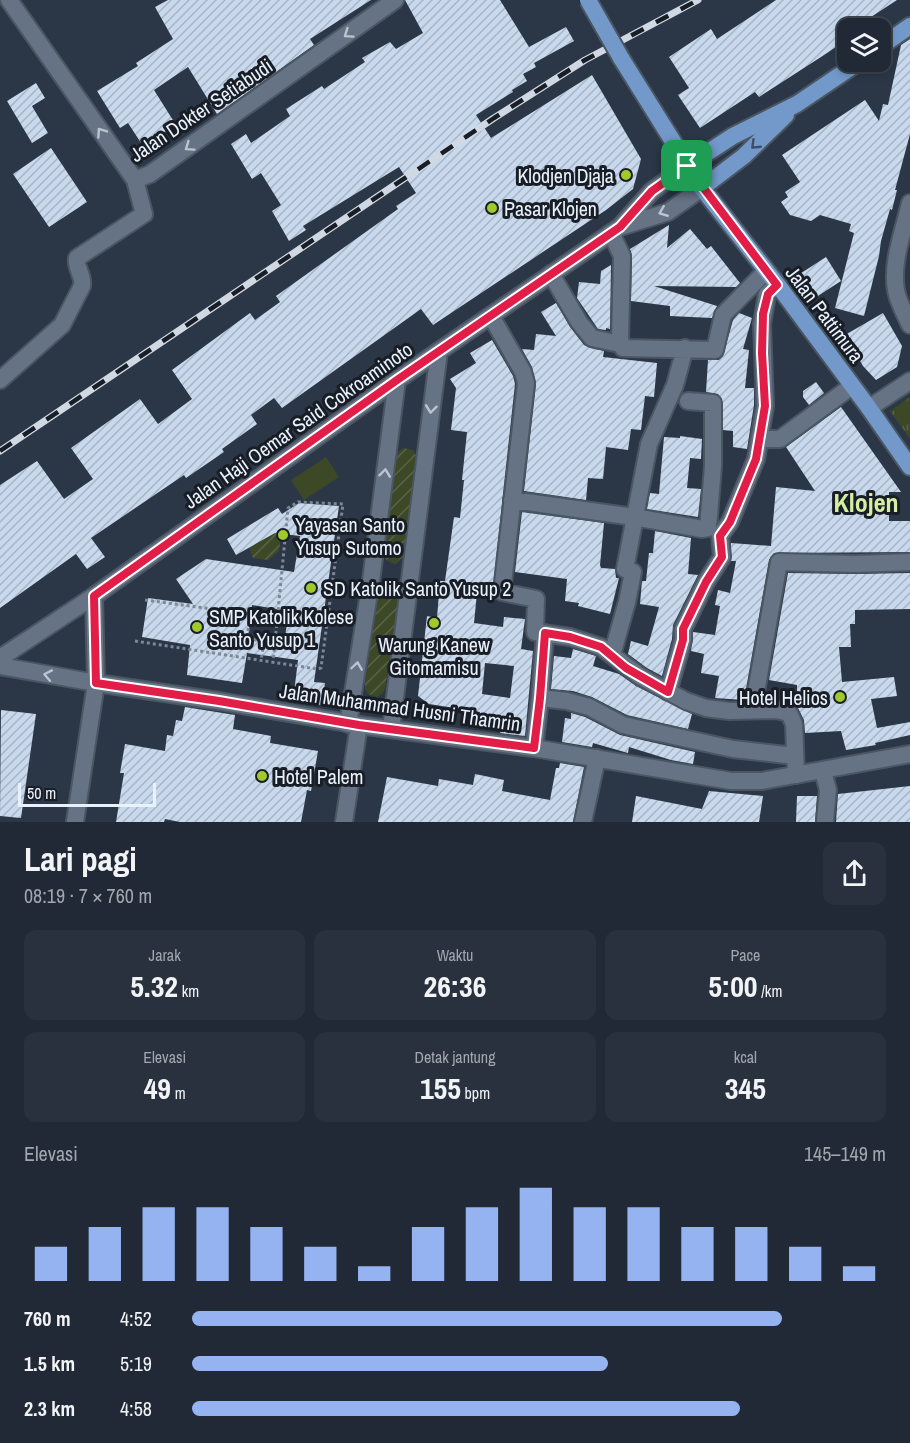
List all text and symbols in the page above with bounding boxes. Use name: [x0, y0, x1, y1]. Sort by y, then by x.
map controls: [837, 18, 891, 72]
button: layers: [837, 18, 891, 72]
one-way arrow: [343, 27, 354, 38]
street label: Jalan Dokter Setiabudi: [124, 52, 278, 168]
one-way arrow: [97, 128, 108, 139]
one-way arrow: [752, 138, 762, 149]
one-way arrow: [184, 140, 195, 151]
pin: [661, 140, 712, 191]
icon: arrive: [670, 149, 703, 182]
place label: Klodjen Djaja: [517, 162, 614, 189]
marker: Klodjen Djaja: [619, 168, 633, 182]
place label: Pasar Klojen: [504, 195, 597, 222]
marker: Pasar Klojen: [485, 201, 499, 215]
one-way arrow: [659, 205, 669, 218]
street label: Jalan Pattimura: [780, 260, 870, 368]
street label: Jalan Haji Oemar Said Cokroaminoto: [178, 336, 418, 514]
one-way arrow: [426, 404, 438, 413]
one-way arrow: [378, 468, 391, 477]
district label: Klojen: [833, 485, 899, 520]
place label: Yayasan Santo Yusup Sutomo: [295, 511, 405, 561]
marker: Yayasan Santo Yusup Sutomo: [276, 528, 290, 542]
place label: SD Katolik Santo Yusup 2: [323, 575, 511, 602]
marker: SD Katolik Santo Yusup 2: [304, 581, 318, 595]
place label: SMP Katolik Kolese Santo Yusup 1: [209, 603, 354, 653]
marker: Warung Kanew Gitomamisu: [427, 616, 441, 630]
marker: SMP Katolik Kolese Santo Yusup 1: [190, 620, 204, 634]
place label: Warung Kanew Gitomamisu: [378, 631, 490, 681]
one-way arrow: [350, 661, 362, 670]
one-way arrow: [43, 669, 53, 681]
street label: Jalan Muhammad Husni Thamrin: [278, 677, 522, 737]
place label: Hotel Helios: [739, 684, 828, 711]
marker: Hotel Helios: [833, 690, 847, 704]
place label: Hotel Palem: [274, 763, 363, 790]
marker: Hotel Palem: [255, 769, 269, 783]
scale bar: [18, 780, 156, 808]
text: 50 m: [27, 782, 56, 804]
text: Lari pagi: [24, 837, 137, 881]
button: share: [823, 842, 886, 905]
text: 08:19 · 7 × 760 m: [24, 882, 152, 909]
text: Jarak: [149, 944, 181, 966]
text: Waktu: [437, 944, 473, 966]
text: Pace: [730, 944, 760, 966]
text: 5.32: [130, 966, 178, 1006]
text: 26:36: [424, 966, 486, 1006]
text: 5:00: [708, 966, 758, 1006]
text: km: [178, 980, 199, 1002]
text: /km: [758, 980, 782, 1002]
text: Elevasi: [143, 1046, 186, 1068]
text: Detak jantung: [415, 1046, 495, 1068]
text: kcal: [734, 1046, 757, 1068]
text: 49: [144, 1068, 171, 1108]
text: 155: [420, 1068, 461, 1108]
text: 345: [725, 1068, 766, 1108]
text: m: [171, 1082, 186, 1104]
text: bpm: [461, 1082, 490, 1104]
text: Elevasi: [24, 1140, 78, 1167]
text: 145–149 m: [804, 1140, 886, 1167]
text: 760 m: [24, 1305, 71, 1332]
text: 4:52: [120, 1305, 152, 1332]
text: 1.5 km: [24, 1350, 75, 1377]
text: 5:19: [120, 1350, 152, 1377]
text: 2.3 km: [24, 1395, 75, 1422]
text: 4:58: [120, 1395, 152, 1422]

